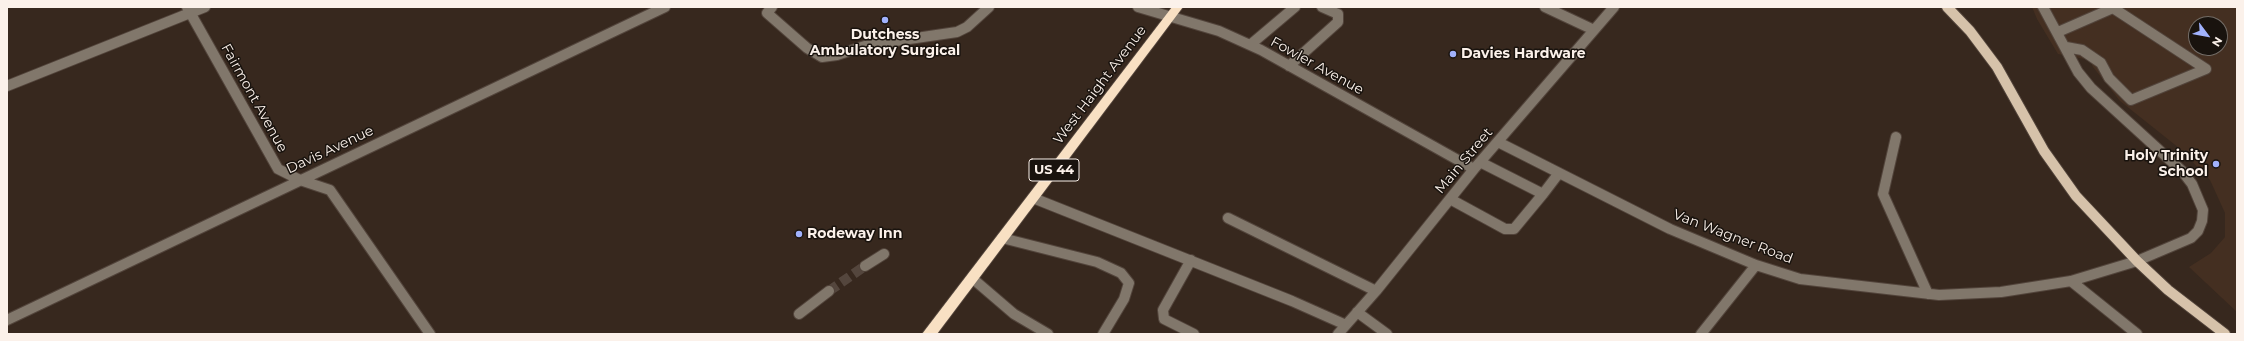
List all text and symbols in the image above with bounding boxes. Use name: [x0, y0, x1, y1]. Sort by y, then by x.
marker: Dutchess Ambulatory Surgical: [880, 15, 890, 25]
north arrow: [2188, 16, 2228, 56]
street label: West Haight Avenue: [1050, 22, 1150, 148]
place label: Dutchess Ambulatory Surgical: [810, 27, 960, 60]
street label: Fowler Avenue: [1268, 33, 1366, 99]
text: N: [2209, 34, 2226, 49]
street label: Fairmont Avenue: [217, 41, 291, 155]
place label: Davies Hardware: [1461, 46, 1586, 62]
marker: Davies Hardware: [1448, 49, 1458, 59]
street label: Davis Avenue: [284, 122, 376, 178]
street label: Main Street: [1432, 125, 1496, 197]
place label: Holy Trinity School: [2124, 148, 2208, 180]
road number: US 44: [1029, 159, 1079, 181]
marker: Holy Trinity School: [2211, 159, 2221, 169]
street label: Van Wagner Road: [1671, 206, 1795, 268]
place label: Rodeway Inn: [807, 226, 902, 242]
marker: Rodeway Inn: [794, 229, 804, 239]

